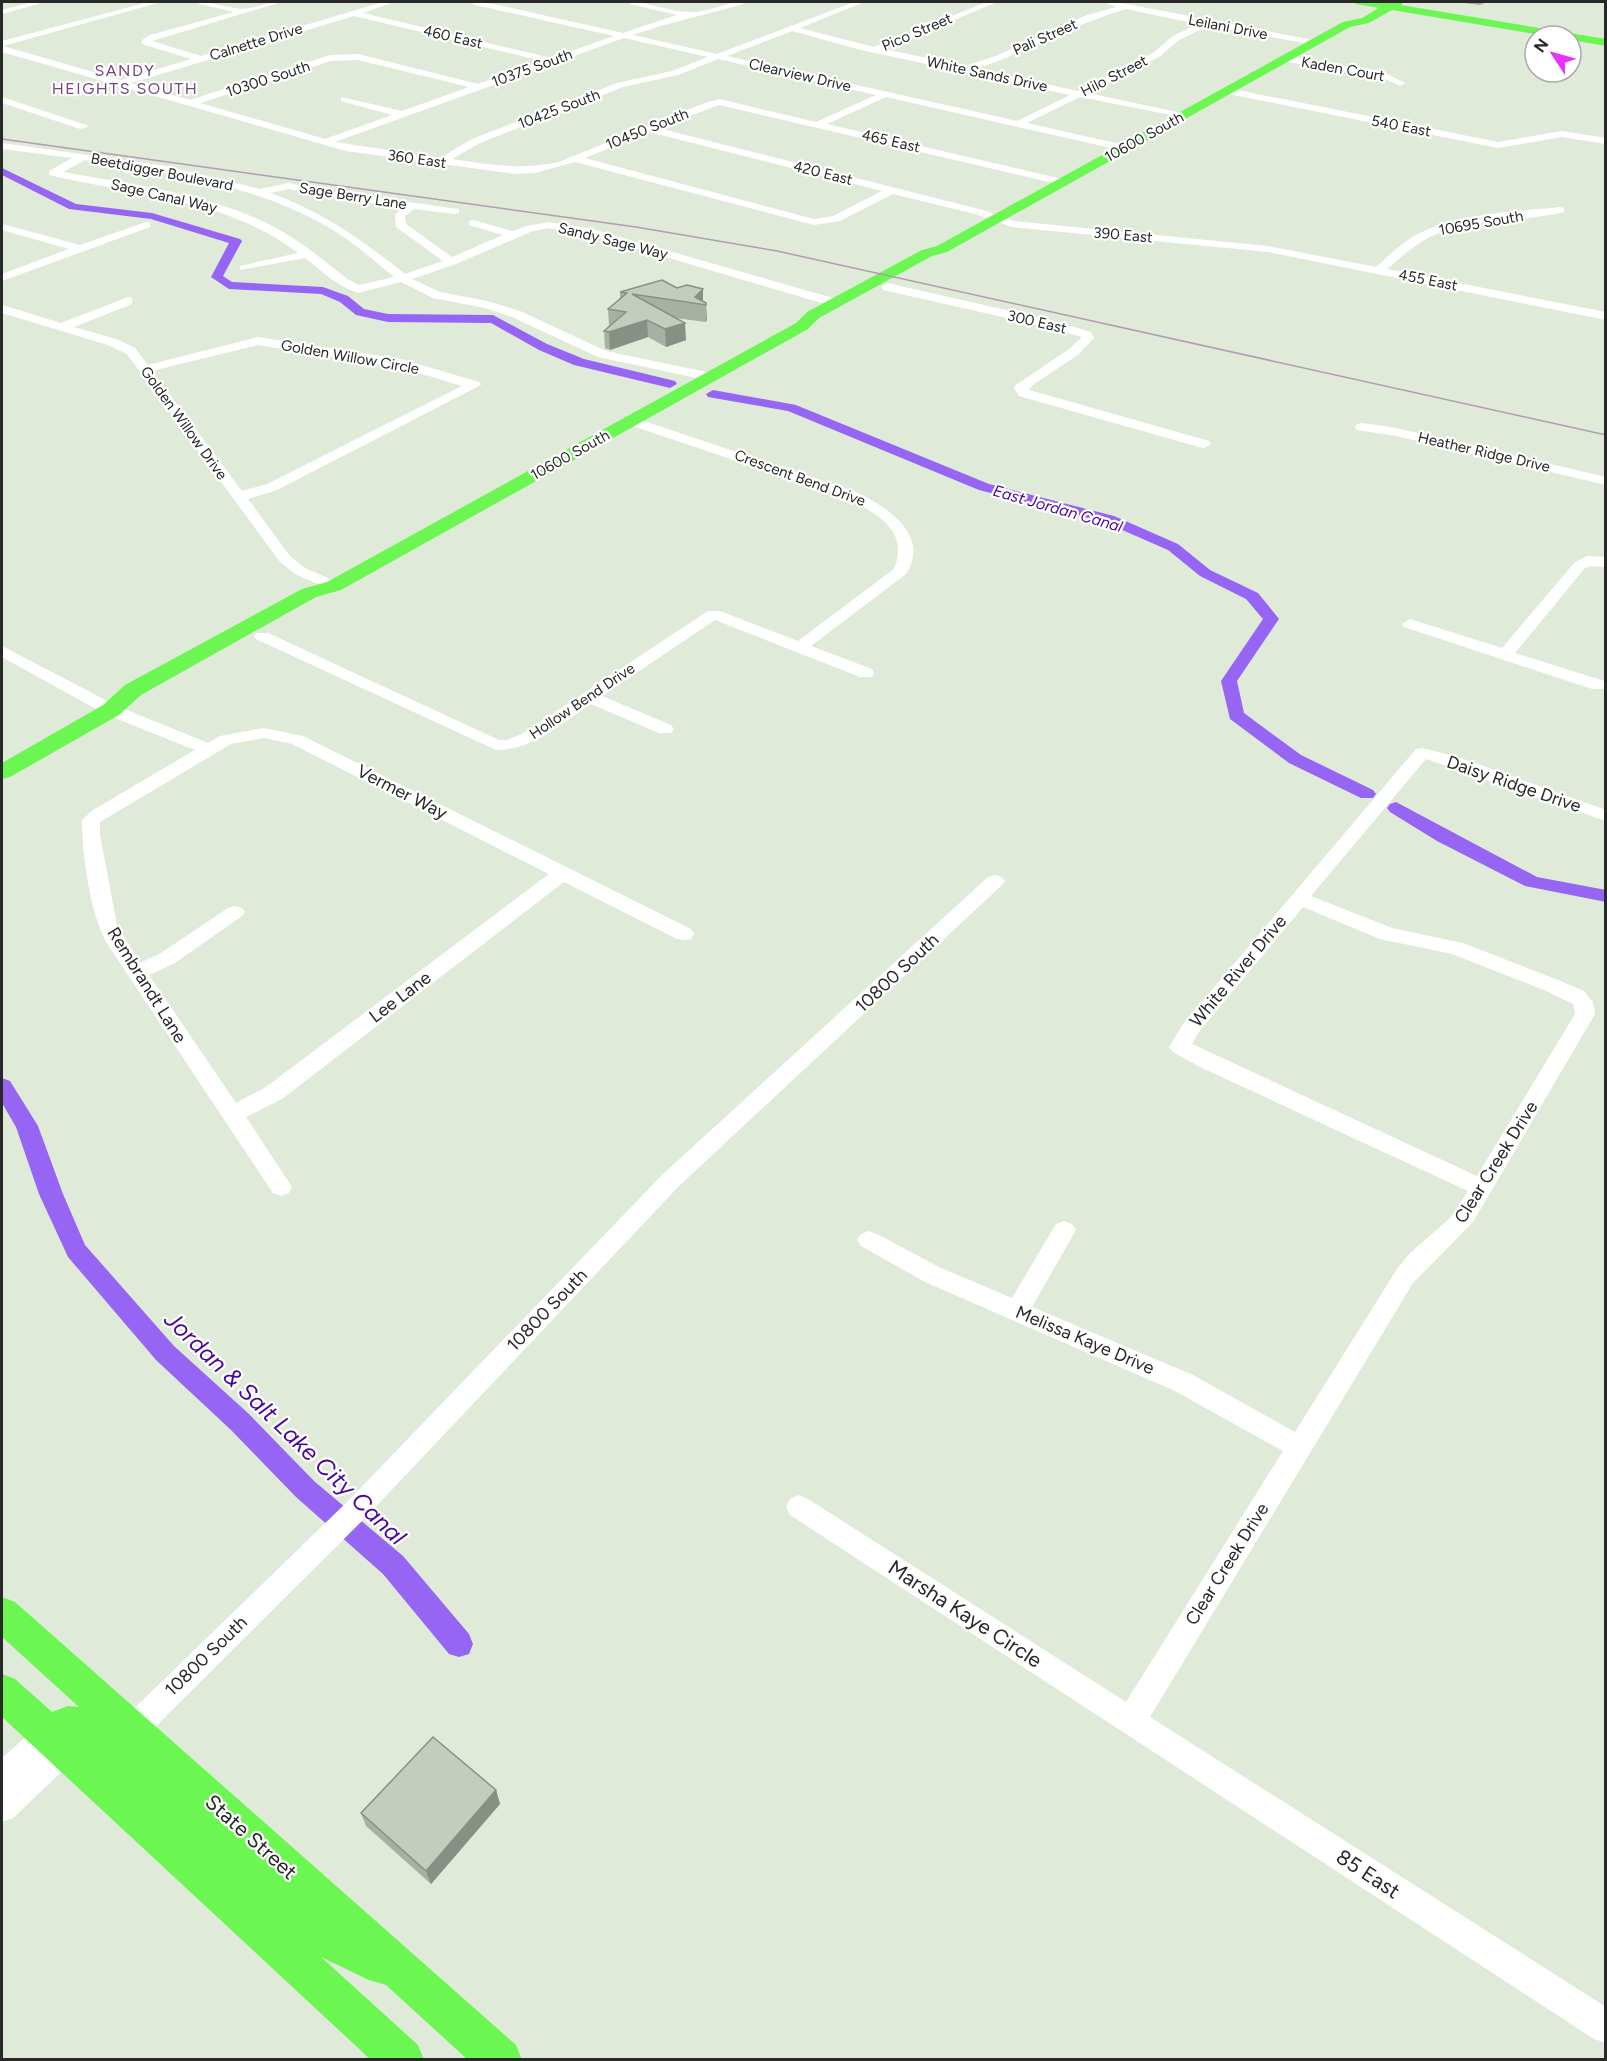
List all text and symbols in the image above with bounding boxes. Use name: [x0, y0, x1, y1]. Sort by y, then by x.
street label: Pico Street: [879, 9, 955, 55]
street label: Leilani Drive: [1187, 10, 1269, 44]
street label: Pali Street: [1010, 15, 1080, 59]
street label: Calnette Drive: [207, 19, 305, 65]
street label: 460 East: [422, 21, 485, 53]
north arrow: [1523, 24, 1583, 84]
text: N: [1530, 35, 1553, 56]
street label: 10375 South: [489, 45, 575, 91]
street label: Hilo Street: [1078, 51, 1151, 100]
street label: White Sands Drive: [925, 52, 1049, 96]
street label: Kaden Court: [1300, 53, 1386, 85]
street label: Clearview Drive: [747, 54, 853, 96]
street label: 10300 South: [224, 57, 312, 101]
district label: SANDY HEIGHTS SOUTH: [52, 61, 198, 98]
street label: 10425 South: [516, 85, 602, 133]
street label: 10450 South: [603, 104, 691, 154]
street label: 10600 South: [1101, 108, 1187, 166]
street label: 540 East: [1370, 111, 1433, 141]
street label: 465 East: [860, 126, 922, 157]
street label: 360 East: [386, 146, 448, 172]
street label: Beetdigger Boulevard: [89, 149, 235, 195]
street label: 420 East: [792, 157, 855, 189]
street label: Sage Canal Way: [109, 175, 219, 217]
street label: Sage Berry Lane: [298, 179, 408, 213]
street label: 10695 South: [1437, 207, 1525, 239]
street label: Sandy Sage Way: [556, 219, 670, 263]
street label: 390 East: [1093, 223, 1154, 247]
street label: 455 East: [1397, 265, 1459, 295]
street label: 300 East: [1006, 306, 1069, 338]
street label: Golden Willow Circle: [280, 336, 420, 378]
street label: Golden Willow Drive: [137, 363, 231, 483]
street label: 10600 South: [527, 426, 613, 484]
street label: Heather Ridge Drive: [1416, 428, 1552, 476]
street label: Crescent Bend Drive: [732, 446, 868, 510]
water label: East Jordan Canal: [991, 481, 1125, 536]
street label: Hollow Bend Drive: [526, 659, 638, 743]
street label: Daisy Ridge Drive: [1444, 751, 1584, 817]
street label: Vermer Way: [353, 760, 451, 824]
street label: White River Drive: [1185, 911, 1291, 1031]
street label: Rembrandt Lane: [103, 923, 192, 1047]
street label: 10800 South: [851, 929, 943, 1017]
street label: Lee Lane: [365, 966, 435, 1027]
street label: Clear Creek Drive: [1450, 1097, 1543, 1227]
street label: 10800 South: [502, 1264, 592, 1356]
street label: Melissa Kaye Drive: [1012, 1301, 1158, 1379]
water label: Jordan & Salt Lake City Canal: [158, 1304, 413, 1551]
street label: Clear Creek Drive: [1181, 1499, 1274, 1629]
street label: Marsha Kaye Circle: [884, 1555, 1047, 1673]
street label: 10800 South: [160, 1611, 252, 1701]
street label: State Street: [200, 1789, 302, 1884]
street label: 85 East: [1332, 1844, 1405, 1903]

